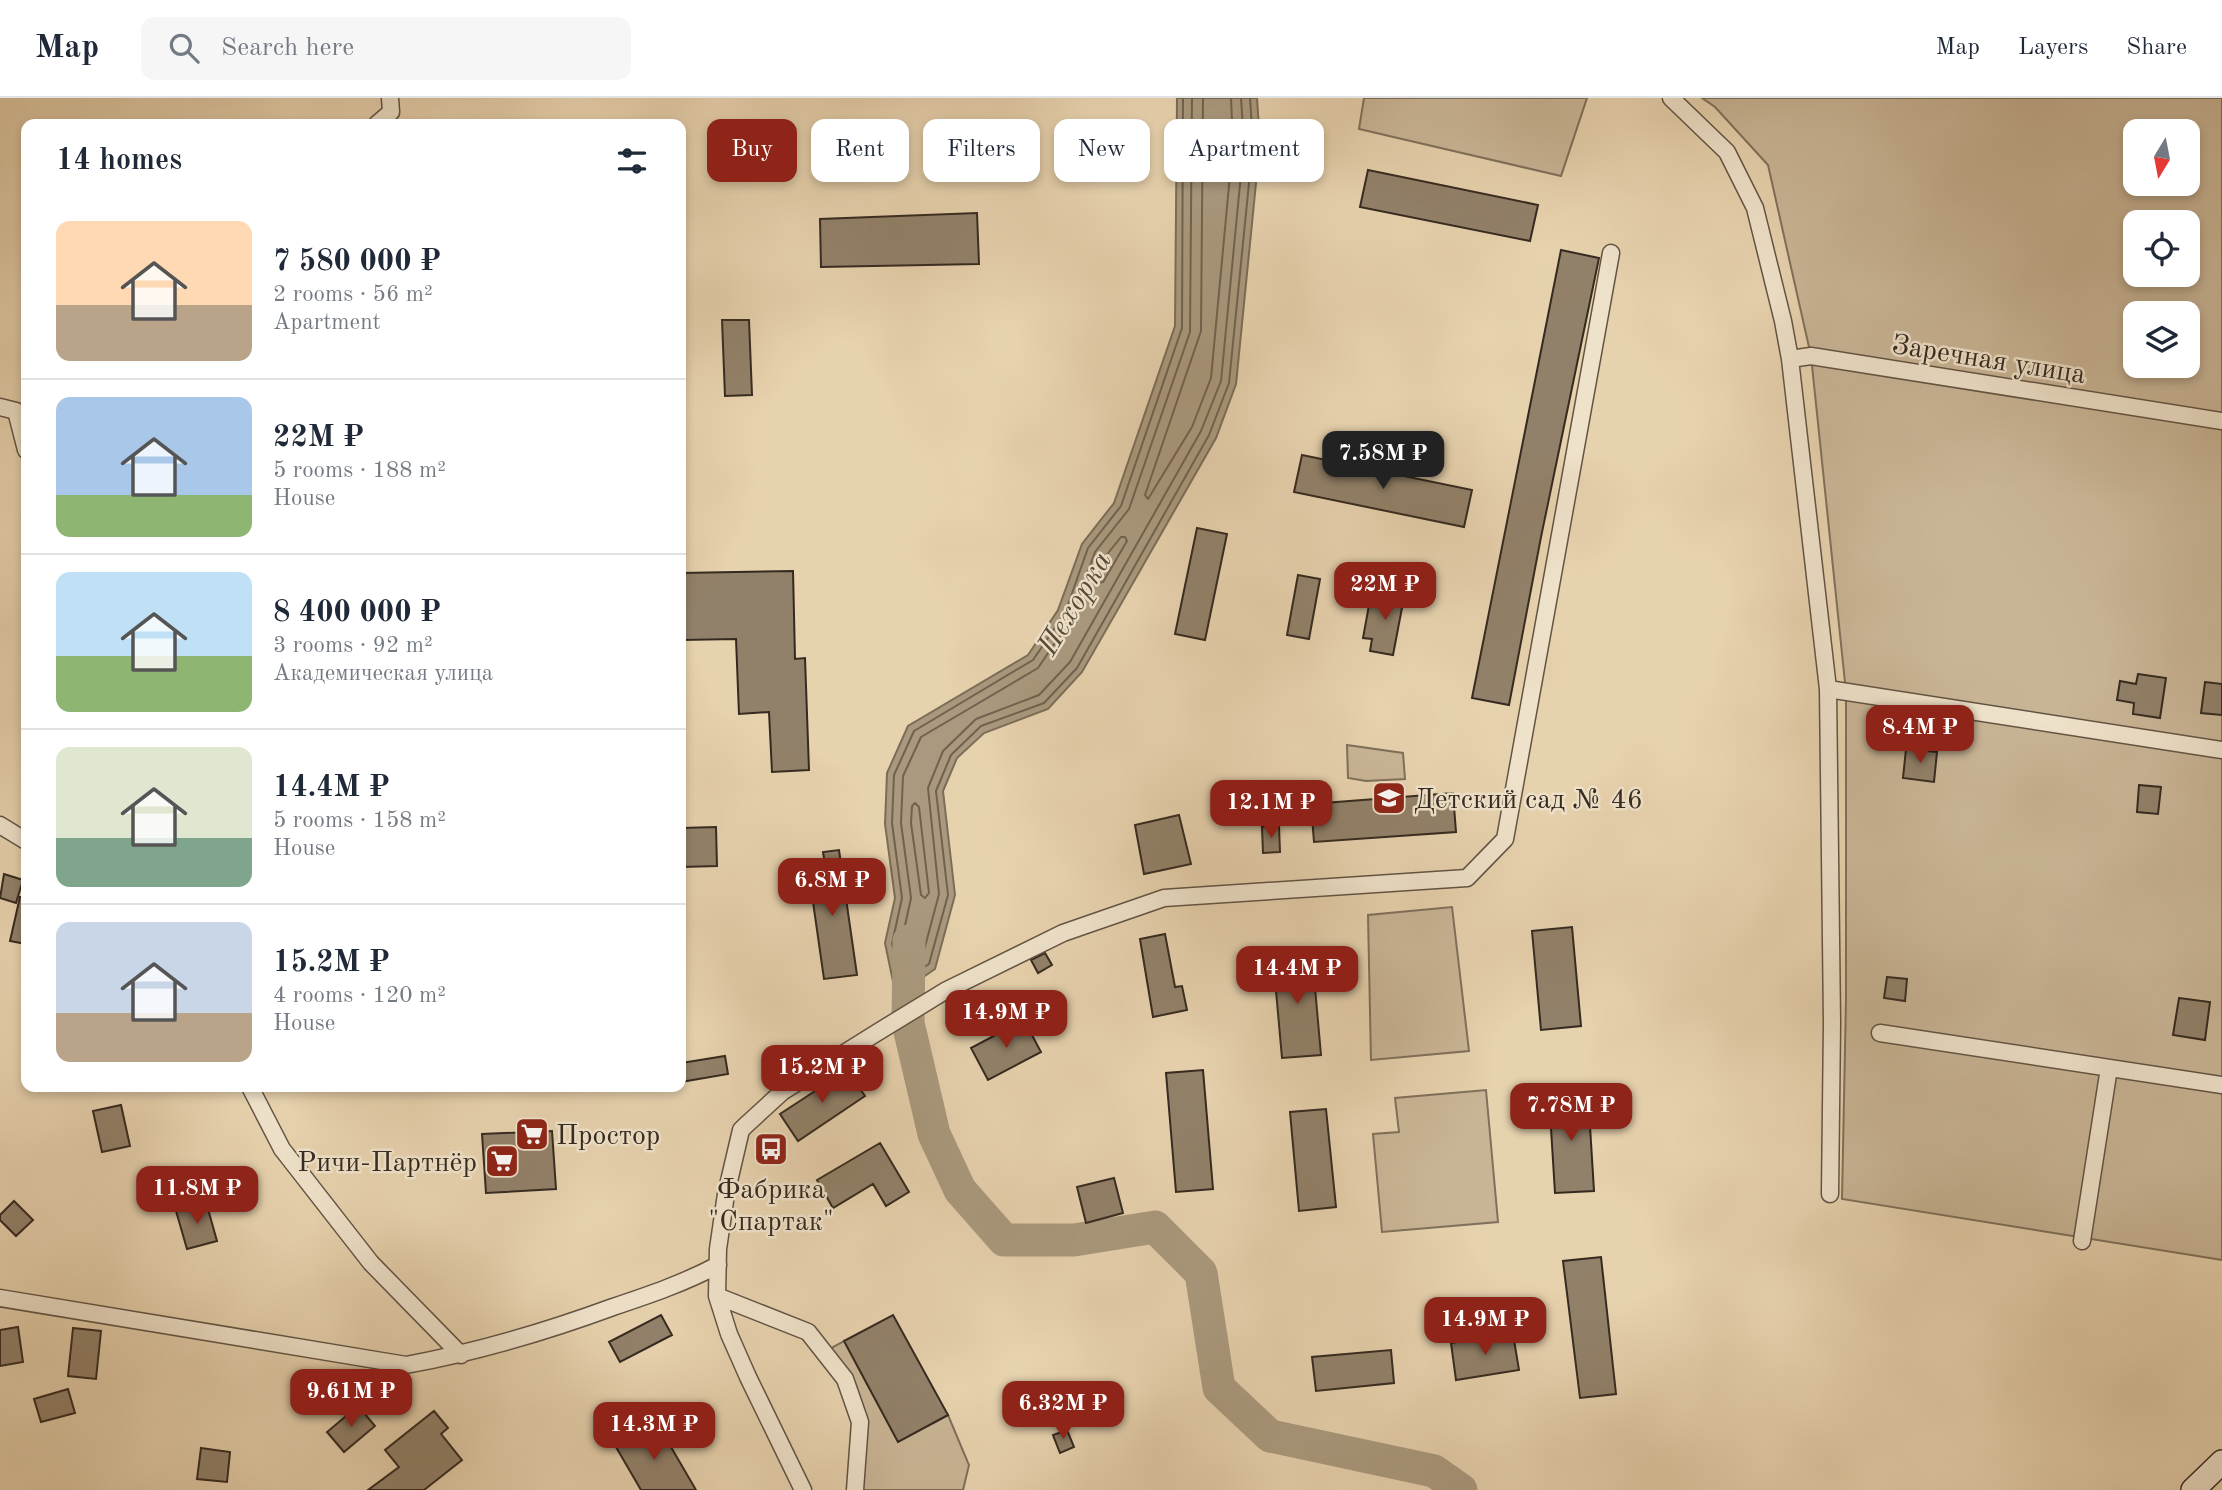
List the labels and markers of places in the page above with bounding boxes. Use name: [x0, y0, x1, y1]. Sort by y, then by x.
pin: 7.58M ₽: [1318, 432, 1448, 491]
pin: 22M ₽: [1336, 562, 1434, 622]
pin: 8.4M ₽: [1863, 706, 1977, 765]
school or university icon: Детский сад № 46: [1370, 779, 1408, 817]
pin: 12.1M ₽: [1206, 780, 1336, 840]
place label: Детский сад № 46: [1414, 787, 1643, 815]
pin: 6.8M ₽: [775, 858, 889, 918]
pin: 14.4M ₽: [1232, 946, 1362, 1006]
pin: 14.9M ₽: [941, 990, 1071, 1050]
pin: 15.2M ₽: [757, 1046, 887, 1105]
pin: 7.78M ₽: [1506, 1084, 1636, 1143]
supermarket icon: Простор: [513, 1115, 551, 1153]
place label: Простор: [556, 1123, 660, 1151]
bus stop icon: Фабрика "Спартак": [752, 1130, 790, 1168]
supermarket icon: Ричи-Партнёр: [483, 1142, 521, 1180]
place label: Ричи-Партнёр: [297, 1150, 477, 1178]
pin: 11.8M ₽: [132, 1166, 262, 1226]
place label: Фабрика "Спартак": [708, 1177, 834, 1237]
pin: 14.9M ₽: [1420, 1298, 1550, 1357]
pin: 9.61M ₽: [286, 1370, 416, 1429]
pin: 6.32M ₽: [998, 1382, 1128, 1441]
pin: 14.3M ₽: [589, 1402, 719, 1462]

